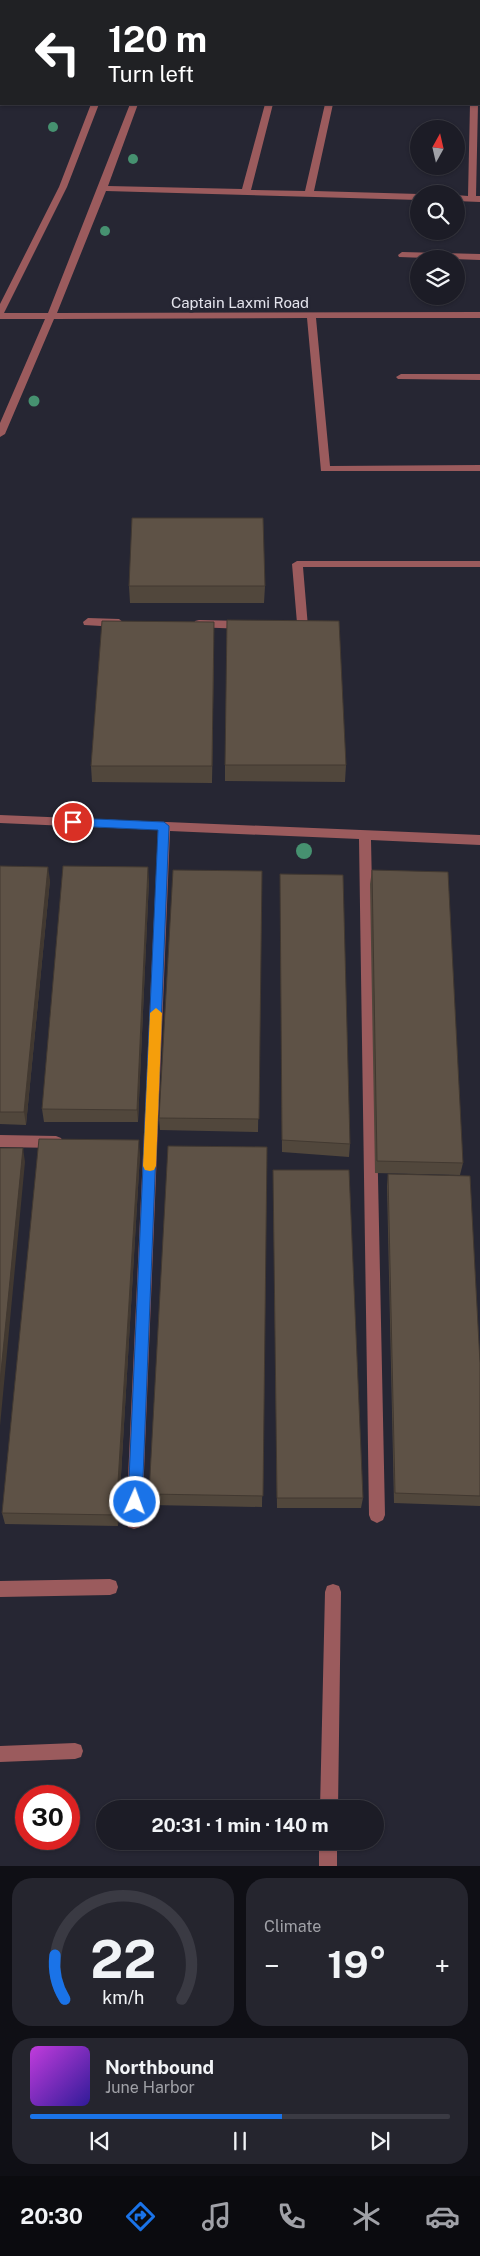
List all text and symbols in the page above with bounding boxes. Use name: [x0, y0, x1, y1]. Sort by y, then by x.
text: 120 m: [108, 19, 207, 60]
icon: left: [25, 20, 90, 85]
text: Turn left: [108, 61, 194, 87]
north arrow: [410, 120, 465, 175]
map controls: [410, 120, 465, 305]
button: search: [410, 185, 465, 240]
button: layers: [410, 250, 465, 305]
street label: Captain Laxmi Road: [171, 294, 309, 311]
pin: [52, 801, 94, 843]
icon: arrive: [59, 808, 87, 836]
position arrow: [108, 1475, 160, 1527]
speed limit sign: 30: [15, 1785, 80, 1850]
text: 20:31 · 1 min · 140 m: [151, 1814, 329, 1836]
text: Climate: [264, 1917, 321, 1936]
text: 22: [90, 1929, 156, 1990]
text: 19°: [327, 1942, 387, 1987]
text: −: [264, 1949, 280, 1982]
text: +: [434, 1949, 450, 1982]
text: km/h: [102, 1987, 144, 2008]
text: Northbound: [105, 2056, 214, 2078]
text: June Harbor: [105, 2078, 195, 2097]
icon: previous: [86, 2127, 114, 2155]
icon: pause: [226, 2127, 254, 2155]
icon: next: [366, 2127, 394, 2155]
icon: directions: [123, 2199, 158, 2234]
icon: music: [199, 2199, 234, 2234]
icon: phone: [274, 2199, 309, 2234]
icon: climate: [349, 2199, 384, 2234]
icon: car: [425, 2199, 460, 2234]
text: 20:30: [20, 2203, 83, 2229]

